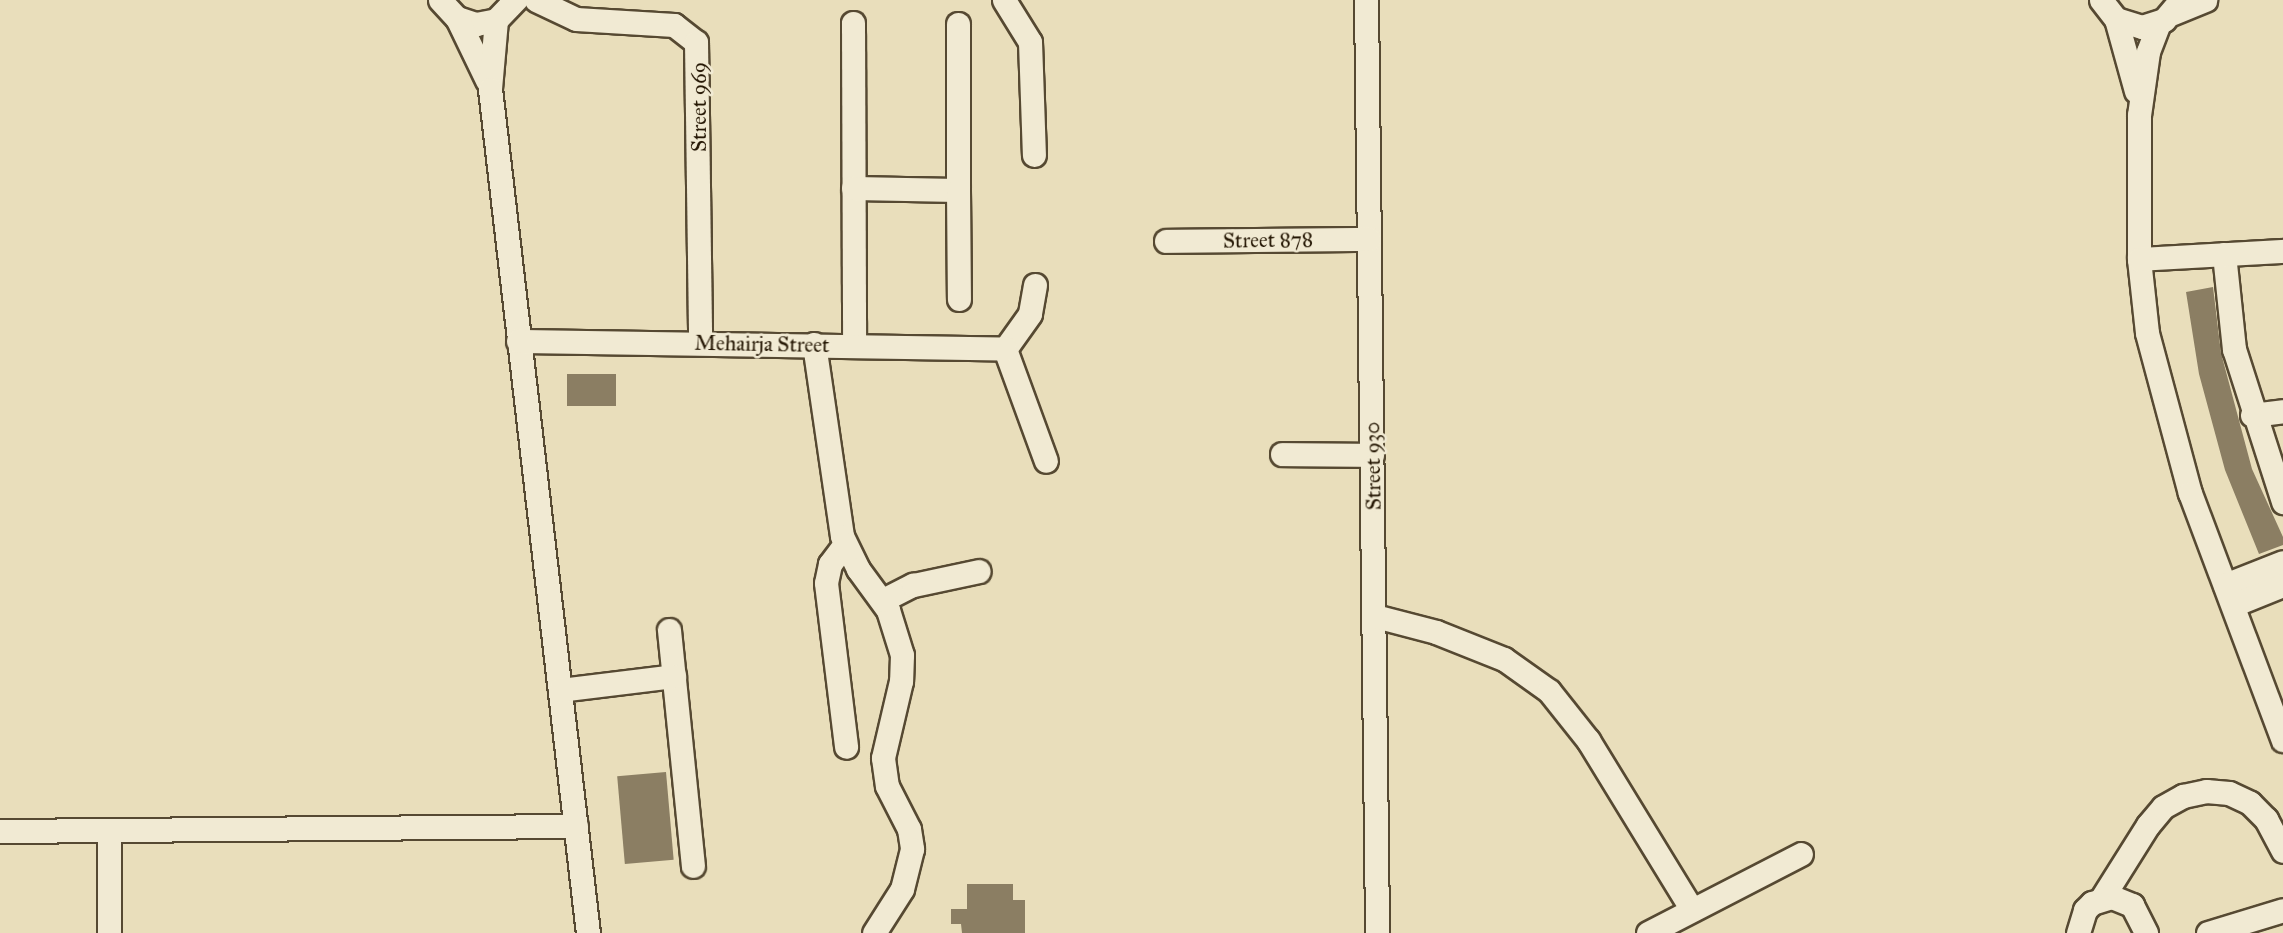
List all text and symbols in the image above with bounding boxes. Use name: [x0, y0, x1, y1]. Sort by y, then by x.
street label: Street 969: [686, 62, 712, 152]
street label: Street 878: [1223, 227, 1313, 253]
street label: Mehairja Street: [694, 330, 830, 358]
street label: Street 930: [1360, 421, 1386, 511]

